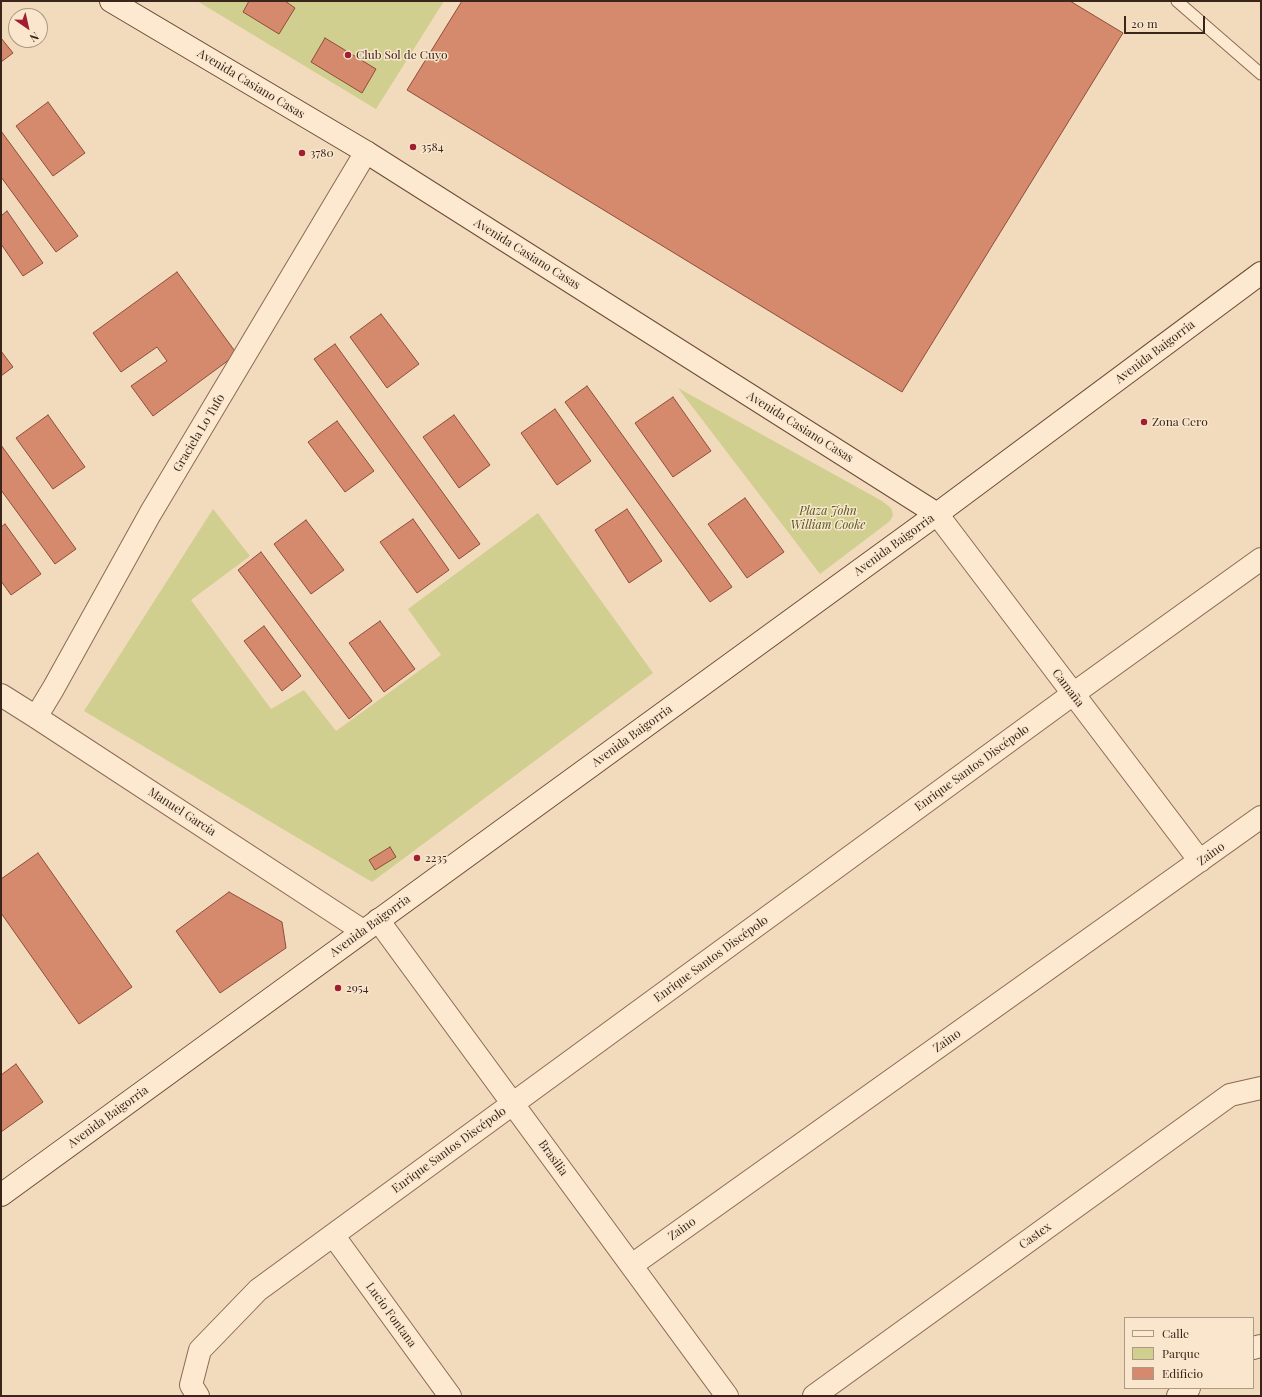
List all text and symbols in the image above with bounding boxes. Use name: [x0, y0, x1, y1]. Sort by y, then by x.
north arrow: [8, 8, 48, 48]
scale bar: [1126, 8, 1207, 34]
text: 20 m: [1131, 15, 1158, 31]
text: N: [27, 29, 42, 46]
street label: Avenida Casiano Casas: [195, 46, 307, 122]
place label: Club Sol de Cuyo: [356, 48, 448, 62]
marker: Club Sol de Cuyo: [343, 50, 353, 60]
place label: 3584: [421, 140, 444, 154]
marker: 3584: [408, 142, 418, 152]
place label: 3780: [310, 146, 334, 160]
marker: 3780: [297, 148, 307, 158]
street label: Avenida Casiano Casas: [471, 215, 583, 293]
street label: Avenida Baigorria: [1112, 317, 1198, 387]
street label: Avenida Casiano Casas: [744, 388, 856, 466]
street label: Graciela Lo Tufo: [170, 392, 228, 474]
place label: Zona Cero: [1152, 415, 1208, 429]
marker: Zona Cero: [1139, 417, 1149, 427]
park label: Plaza John William Cooke: [790, 504, 866, 532]
street label: Avenida Baigorria: [851, 511, 937, 579]
street label: Camaña: [1049, 666, 1087, 710]
street label: Avenida Baigorria: [589, 702, 675, 770]
street label: Enrique Santos Discépolo: [912, 722, 1032, 814]
street label: Manuel García: [145, 785, 219, 839]
street label: Zaino: [1194, 839, 1228, 869]
place label: 2235: [425, 851, 447, 865]
marker: 2235: [412, 853, 422, 863]
street label: Avenida Baigorria: [327, 892, 413, 960]
street label: Enrique Santos Discépolo: [651, 913, 771, 1005]
place label: 2954: [346, 981, 369, 995]
marker: 2954: [333, 983, 343, 993]
street label: Zaino: [930, 1026, 964, 1056]
street label: Avenida Baigorria: [65, 1083, 151, 1151]
street label: Enrique Santos Discépolo: [389, 1104, 509, 1196]
street label: Brasilia: [535, 1137, 571, 1179]
street label: Zaino: [665, 1214, 699, 1244]
street label: Castex: [1016, 1220, 1054, 1252]
street label: Lucio Fontana: [363, 1280, 419, 1350]
legend: [1124, 1317, 1254, 1389]
text: Calle: [1162, 1325, 1189, 1341]
text: Parque: [1162, 1345, 1200, 1361]
text: Edificio: [1162, 1365, 1203, 1381]

